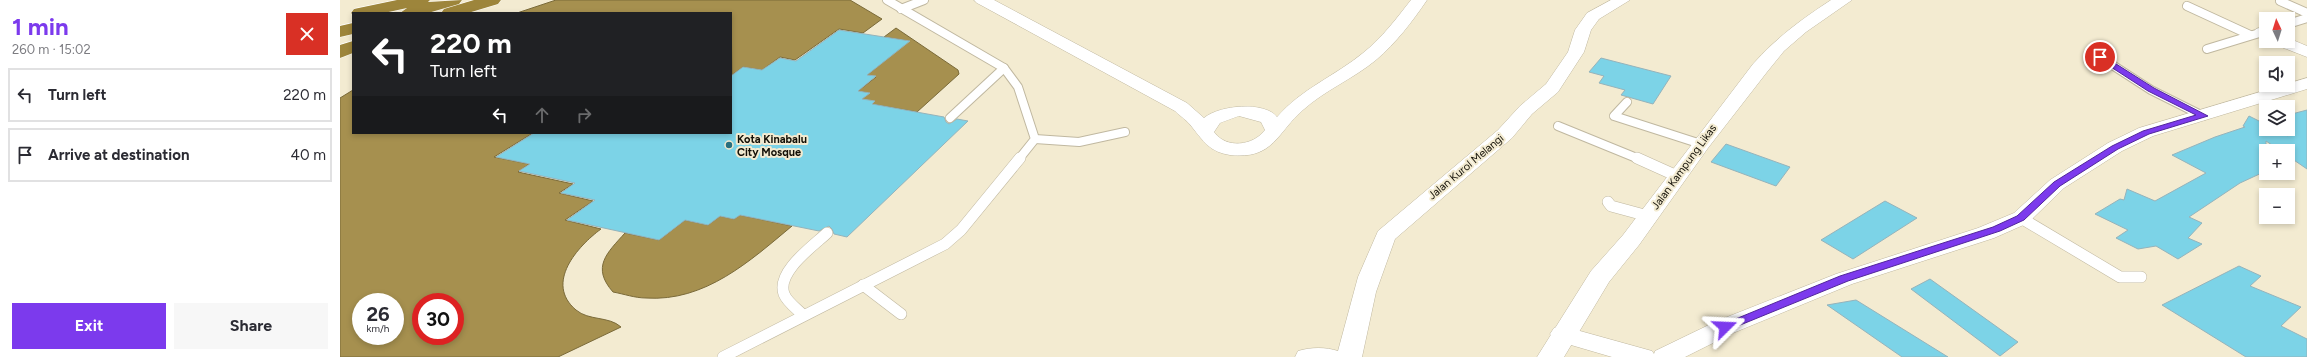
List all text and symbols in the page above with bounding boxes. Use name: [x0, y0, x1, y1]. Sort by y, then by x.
text: 1 min: [12, 12, 69, 41]
north arrow: [2259, 12, 2295, 48]
map controls: [2259, 12, 2295, 224]
button: close: [286, 13, 328, 55]
text: 220 m: [430, 26, 512, 60]
icon: left: [364, 28, 416, 80]
pin: [2083, 40, 2117, 74]
text: 260 m · 15:02: [12, 42, 91, 57]
icon: arrive: [2089, 46, 2111, 68]
button: sound: [2259, 56, 2295, 92]
text: Turn left: [430, 60, 497, 82]
icon: left: [14, 84, 36, 106]
text: Turn left: [48, 86, 106, 104]
text: 220 m: [283, 86, 326, 104]
button: layers: [2259, 100, 2295, 136]
icon: left: [489, 104, 511, 126]
icon: ahead: [531, 104, 553, 126]
icon: right: [573, 104, 595, 126]
street label: Jalan Kampung Likas: [1649, 122, 1719, 212]
street label: Jalan Kurol Melangi: [1426, 132, 1506, 202]
place label: Kota Kinabalu City Mosque: [737, 133, 807, 159]
marker: Kota Kinabalu City Mosque: [724, 140, 734, 150]
icon: arrive: [14, 144, 36, 166]
button: +: [2259, 144, 2295, 180]
text: Arrive at destination: [48, 146, 189, 164]
text: 40 m: [291, 146, 326, 164]
button: −: [2259, 188, 2295, 224]
speed limit sign: 30: [412, 293, 464, 345]
text: 26: [366, 302, 390, 326]
button: Exit: [12, 303, 166, 349]
button: Share: [174, 303, 328, 349]
position arrow: [1704, 306, 1746, 348]
text: km/h: [367, 322, 389, 335]

